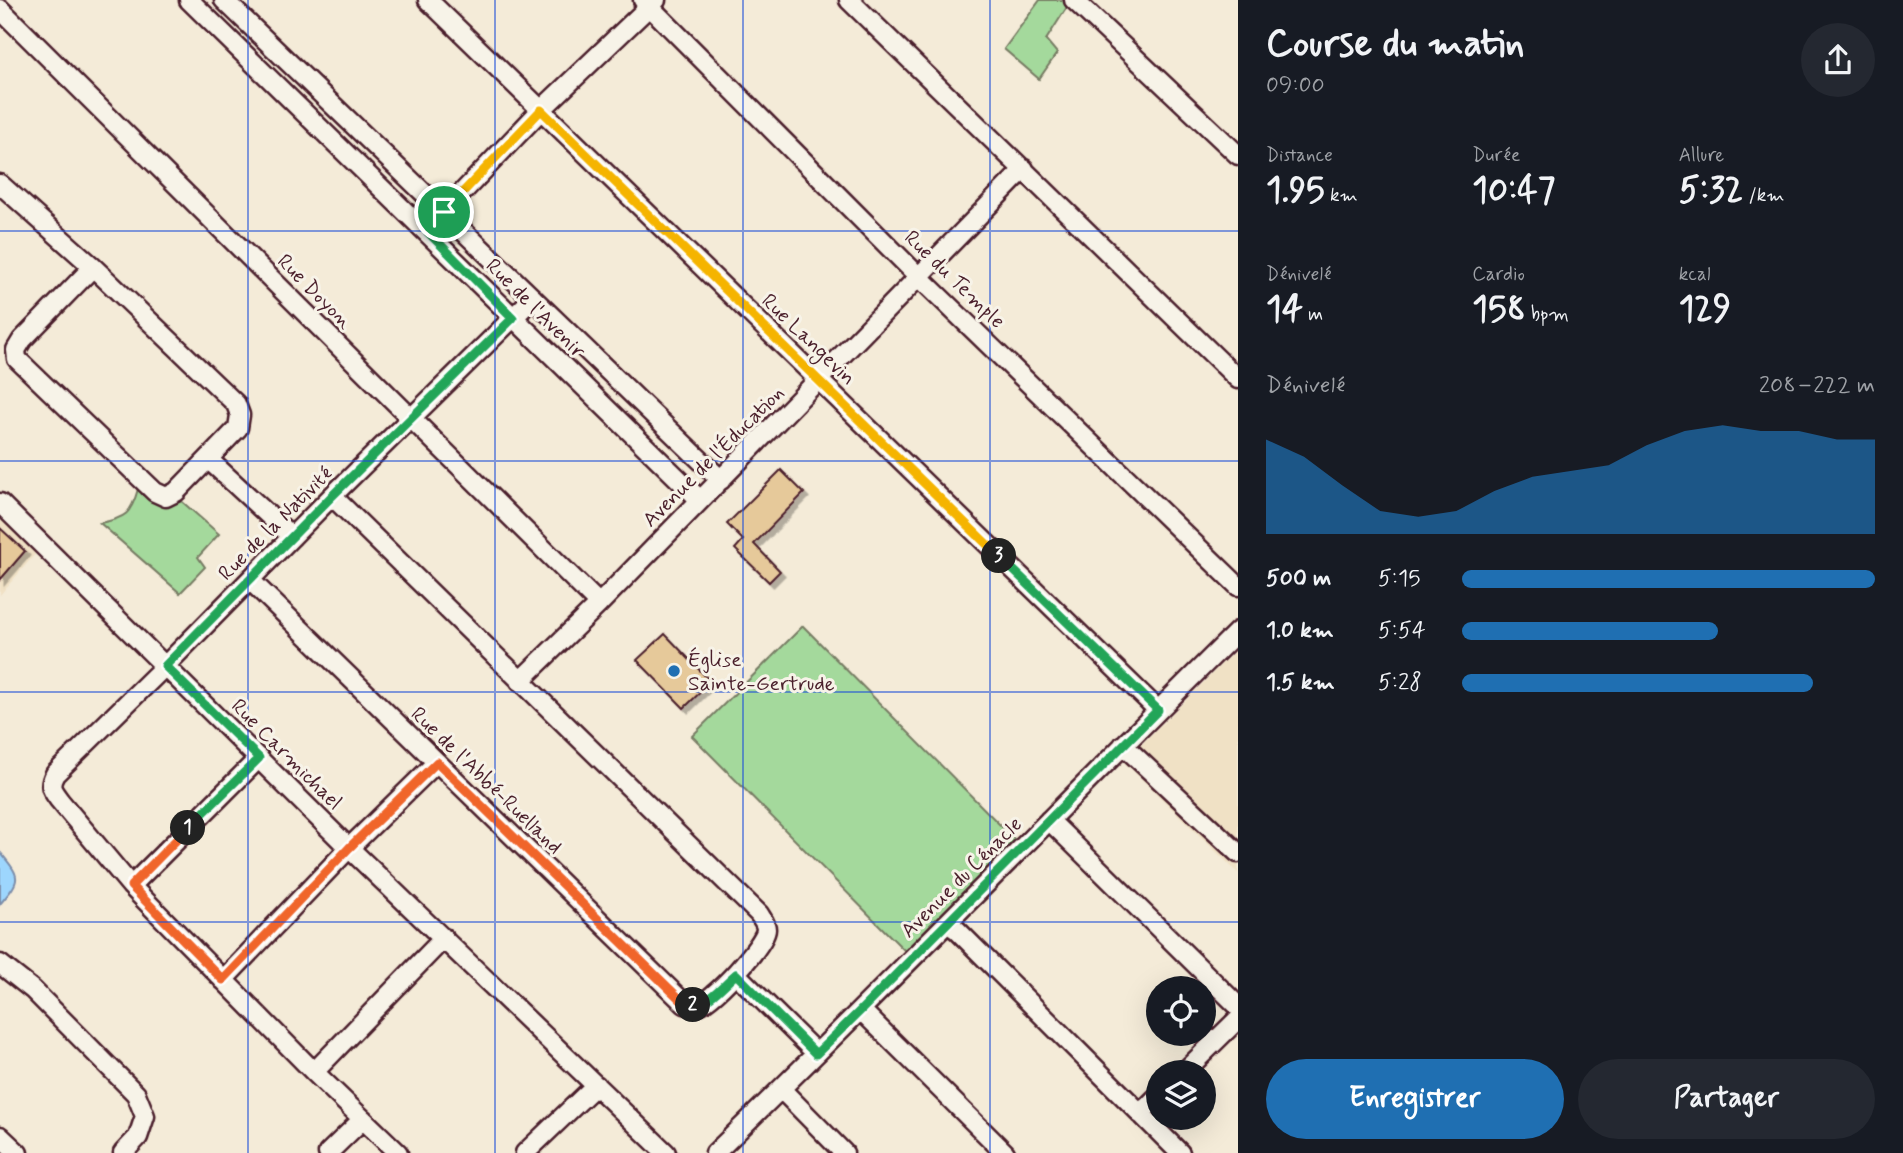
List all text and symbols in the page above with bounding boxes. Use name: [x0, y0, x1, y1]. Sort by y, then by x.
text: Course du matin: [1266, 20, 1524, 69]
button: share: [1801, 23, 1875, 97]
text: 09:00: [1266, 71, 1325, 101]
text: Distance: [1266, 143, 1333, 168]
text: Durée: [1472, 143, 1520, 168]
text: Allure: [1679, 143, 1724, 168]
text: 1.95: [1266, 168, 1325, 214]
text: 10:47: [1472, 168, 1555, 214]
text: 5:32: [1679, 168, 1743, 214]
pin: [414, 182, 474, 242]
text: km: [1325, 183, 1358, 208]
text: /km: [1743, 183, 1784, 208]
icon: arrive: [425, 193, 463, 231]
street label: Rue du Temple: [898, 224, 1011, 335]
street label: Rue Doyon: [271, 248, 358, 336]
street label: Rue de l'Avenir: [479, 253, 592, 365]
text: Dénivelé: [1266, 262, 1332, 287]
text: Cardio: [1472, 262, 1525, 287]
text: kcal: [1679, 262, 1711, 287]
text: 14: [1266, 287, 1303, 333]
text: 158: [1472, 287, 1526, 333]
text: 129: [1679, 287, 1731, 333]
street label: Rue Langevin: [754, 288, 862, 393]
text: m: [1303, 302, 1323, 327]
text: bpm: [1526, 302, 1569, 327]
text: Dénivelé: [1266, 371, 1345, 401]
text: 208–222 m: [1759, 371, 1875, 401]
street label: Avenue de l'Éducation: [637, 380, 791, 534]
street label: Rue de la Nativité: [212, 460, 339, 587]
pin: 3: [982, 538, 1016, 574]
text: 3: [994, 543, 1003, 568]
text: 500 m: [1266, 564, 1331, 594]
text: 5:15: [1378, 564, 1420, 594]
text: 1.0 km: [1266, 616, 1334, 646]
text: 5:54: [1378, 616, 1426, 646]
place label: Église Sainte-Gertrude: [688, 646, 835, 698]
marker: Église Sainte-Gertrude: [666, 663, 682, 679]
text: 1.5 km: [1266, 668, 1335, 698]
text: 5:28: [1378, 668, 1422, 698]
street label: Rue Carmichael: [225, 693, 348, 816]
street label: Rue de l'Abbé-Ruelland: [404, 701, 568, 861]
pin: 1: [170, 810, 206, 846]
street label: Avenue du Cénacle: [895, 811, 1029, 945]
text: 1: [183, 815, 192, 840]
map controls: [1146, 976, 1216, 1130]
button: locate: [1146, 976, 1216, 1046]
pin: 2: [676, 988, 710, 1023]
text: 2: [688, 992, 697, 1017]
button: Enregistrer: [1266, 1059, 1564, 1139]
button: Partager: [1578, 1059, 1875, 1139]
button: layers: [1146, 1060, 1216, 1130]

